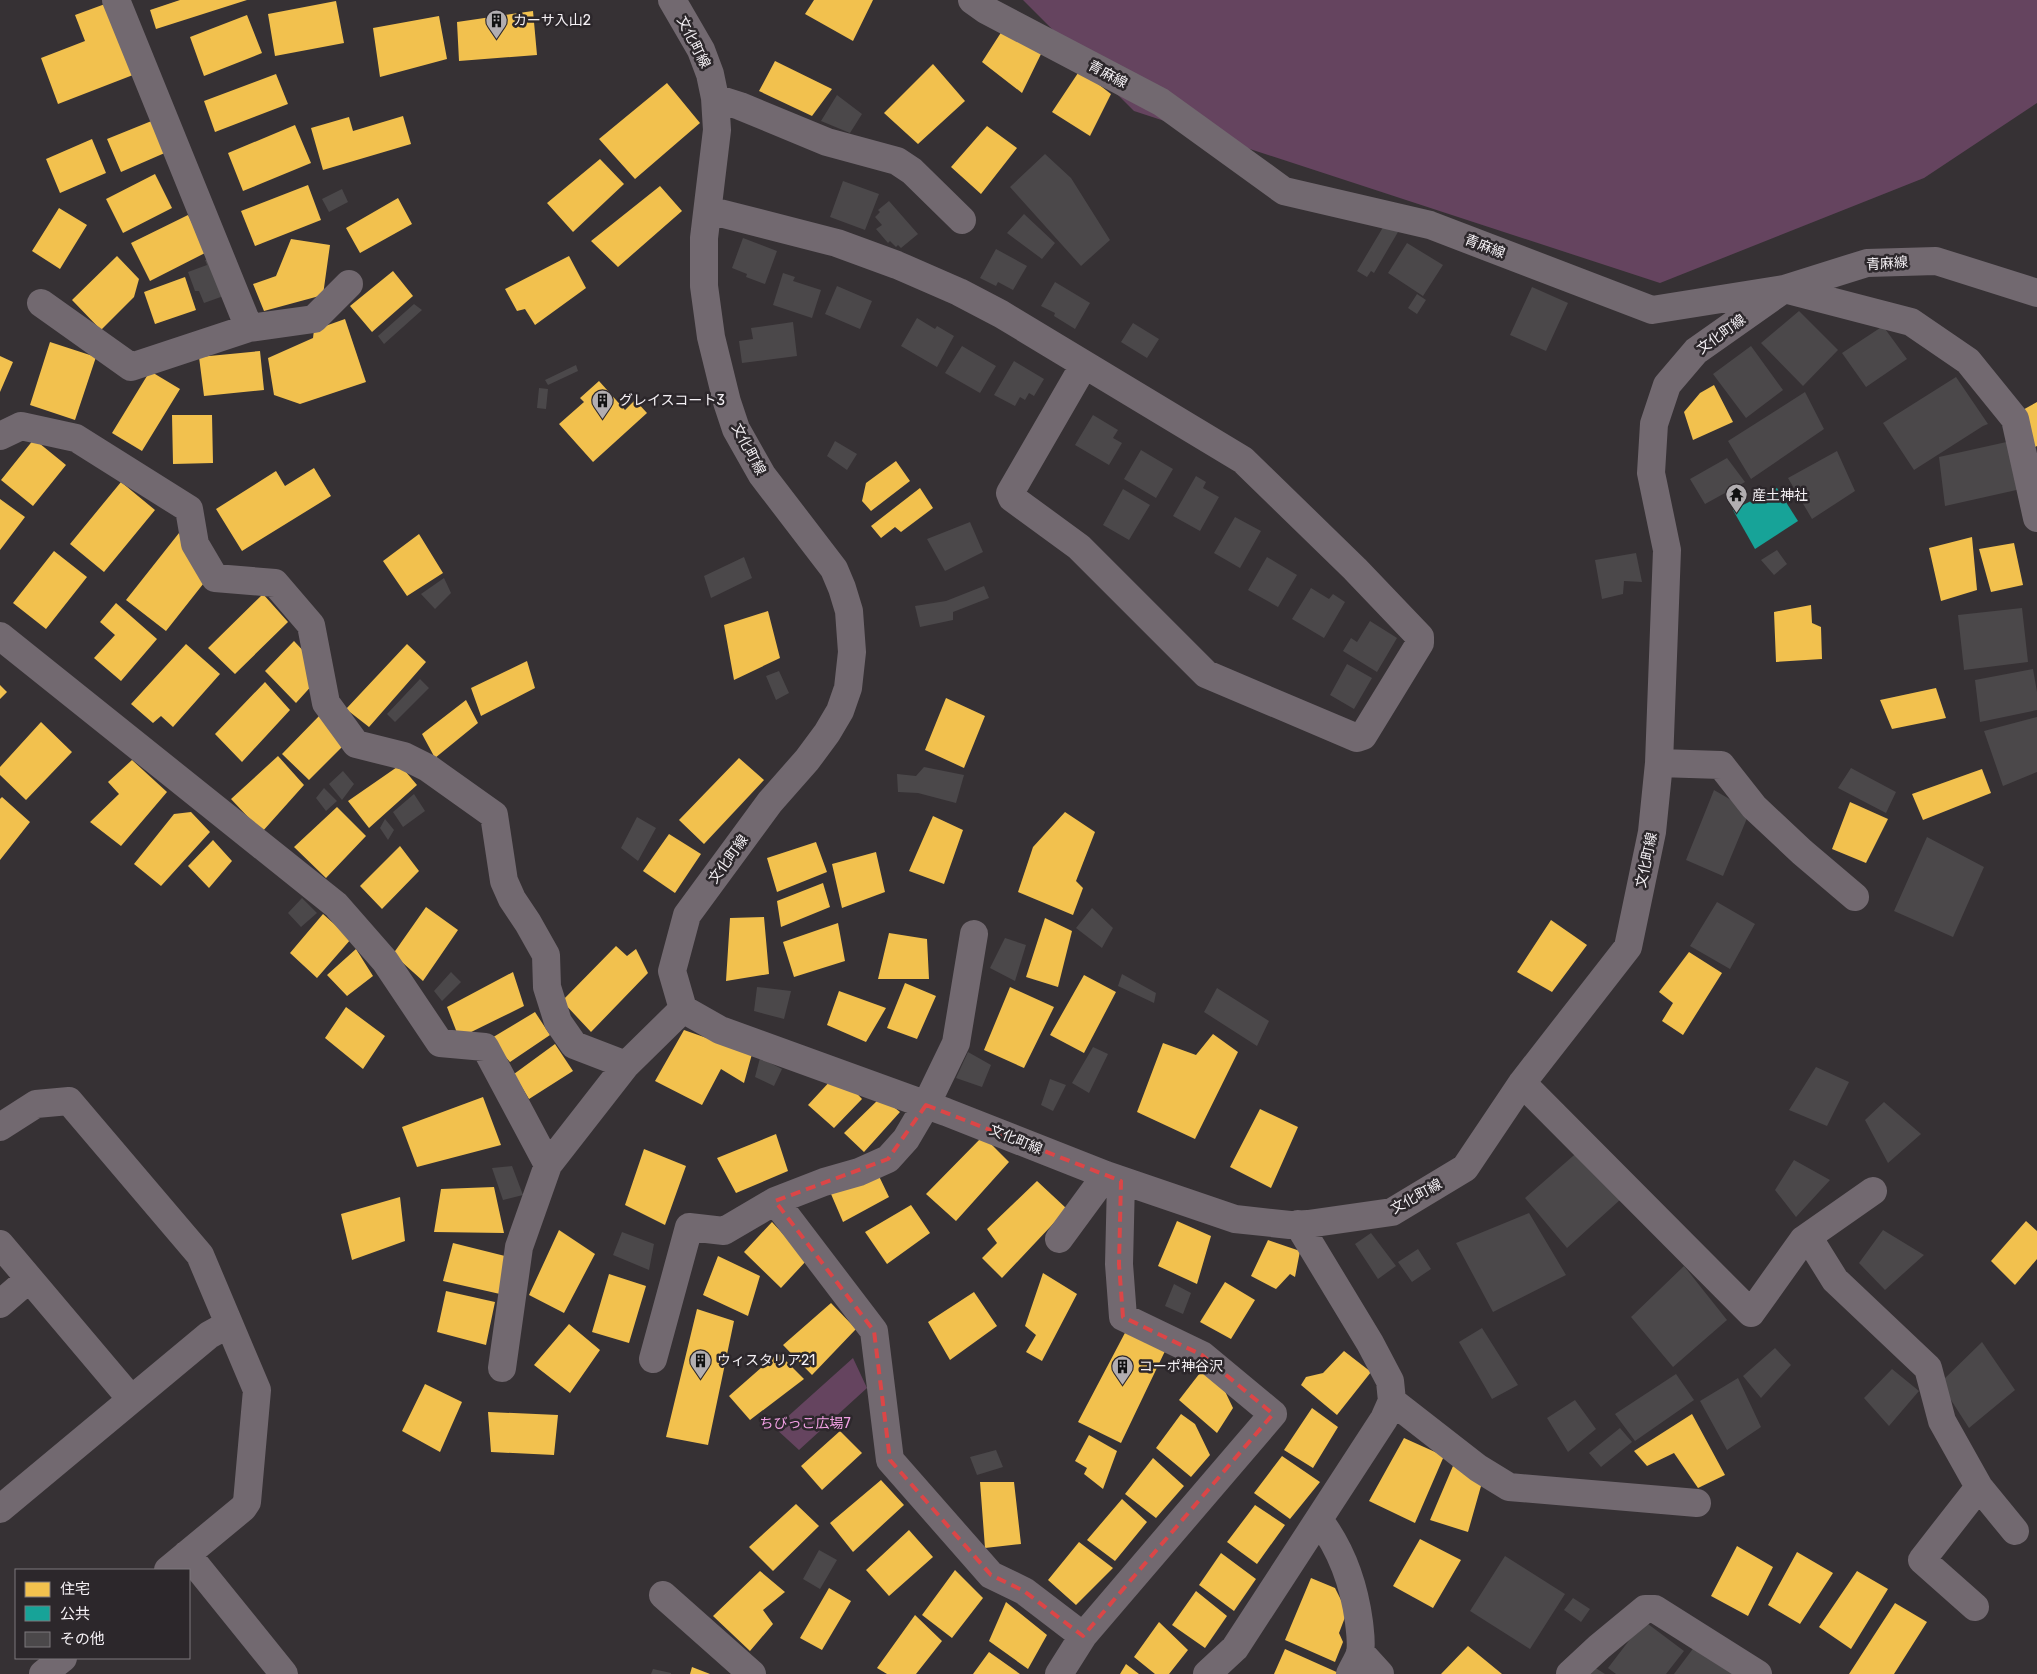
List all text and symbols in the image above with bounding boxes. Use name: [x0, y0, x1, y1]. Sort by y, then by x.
building icon: カーサ入山2: [485, 8, 509, 39]
place label: カーサ入山2: [513, 12, 591, 29]
street label: 文化町線: [673, 13, 714, 71]
street label: 青麻線: [1085, 57, 1130, 92]
street label: 青麻線: [1462, 231, 1507, 262]
street label: 青麻線: [1865, 254, 1909, 273]
street label: 文化町線: [1694, 311, 1749, 358]
building icon: グレイスコート3: [591, 388, 615, 419]
place label: グレイスコート3: [619, 392, 725, 409]
street label: 文化町線: [728, 421, 769, 478]
temple icon: 産土神社: [1724, 483, 1748, 514]
place label: 産土神社: [1752, 487, 1808, 504]
street label: 文化町線: [1632, 831, 1661, 889]
street label: 文化町線: [705, 832, 752, 887]
street label: 文化町線: [987, 1121, 1045, 1158]
street label: 文化町線: [1388, 1175, 1445, 1217]
building icon: ウィスタリア21: [689, 1348, 713, 1379]
place label: ウィスタリア21: [717, 1352, 815, 1369]
building icon: コーポ神谷沢: [1111, 1354, 1135, 1385]
place label: コーポ神谷沢: [1139, 1358, 1223, 1375]
park label: ちびっこ広場7: [759, 1415, 851, 1432]
legend: [15, 1569, 190, 1659]
text: 住宅: [60, 1580, 90, 1598]
text: 公共: [60, 1605, 90, 1623]
text: その他: [60, 1630, 105, 1648]

